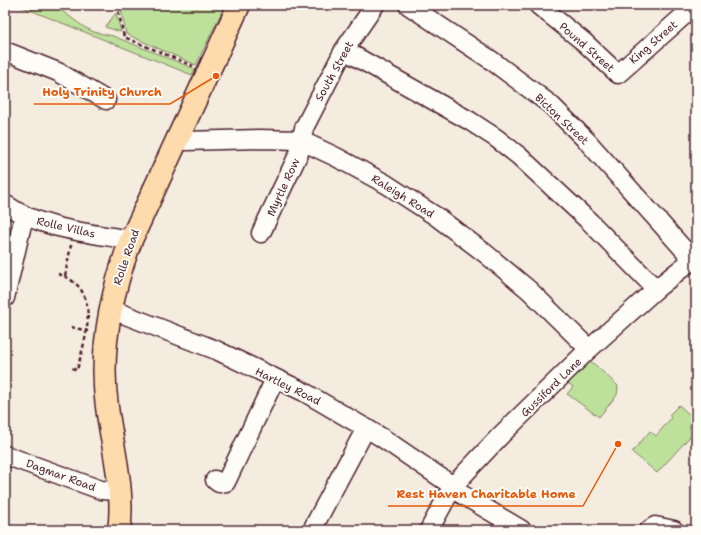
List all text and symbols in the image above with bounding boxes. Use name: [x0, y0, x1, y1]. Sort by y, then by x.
street label: King Street: [626, 17, 681, 68]
street label: Pound Street: [556, 19, 618, 76]
street label: South Street: [312, 38, 357, 104]
callout: Holy Trinity Church: [34, 80, 170, 104]
text: Holy Trinity Church: [42, 84, 162, 100]
street label: Bicton Street: [531, 90, 592, 148]
street label: Myrtle Row: [263, 155, 304, 219]
street label: Raleigh Road: [368, 171, 437, 222]
street label: Rolle Villas: [35, 213, 97, 242]
street label: Rolle Road: [110, 227, 143, 287]
street label: Gussiford Lane: [518, 354, 585, 420]
street label: Hartley Road: [253, 364, 323, 409]
street label: Dagmar Road: [24, 456, 98, 495]
callout: Rest Haven Charitable Home: [388, 482, 583, 506]
text: Rest Haven Charitable Home: [396, 486, 576, 502]

